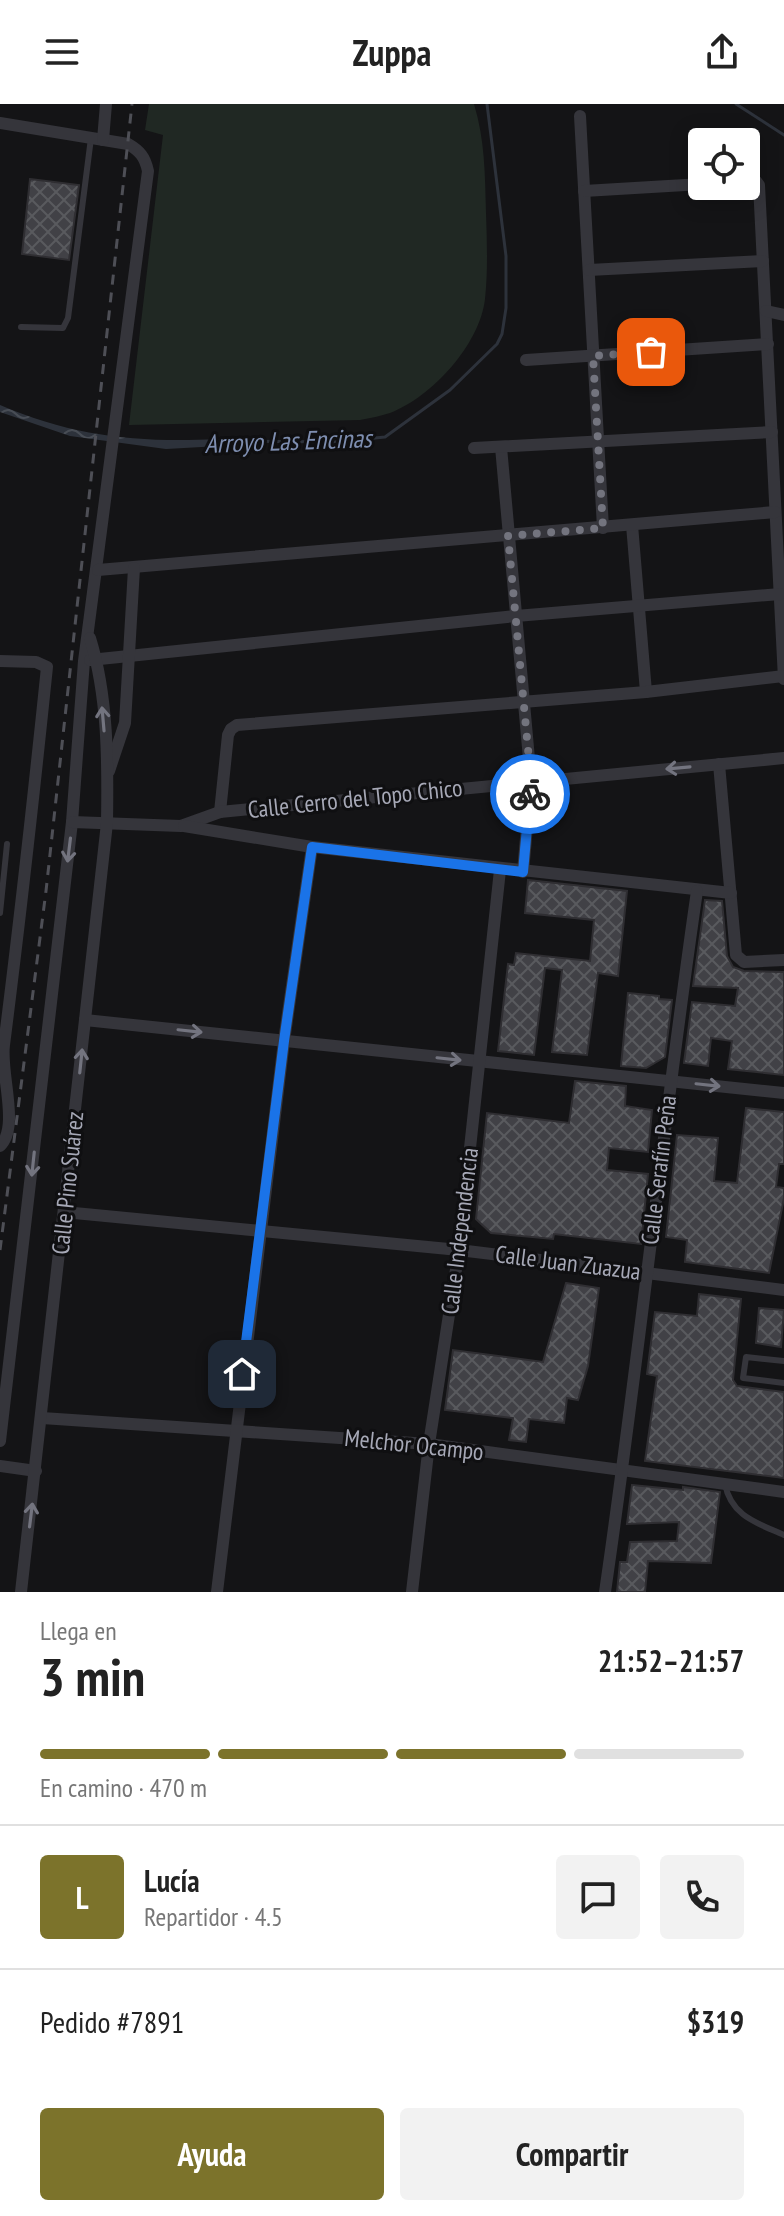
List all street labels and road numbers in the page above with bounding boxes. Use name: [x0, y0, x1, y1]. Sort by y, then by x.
street label: Calle Cerro del Topo Chico: [246, 772, 464, 825]
street label: Calle Serafín Peña: [634, 1094, 683, 1246]
street label: Calle Pino Suárez: [45, 1110, 90, 1256]
street label: Calle Independencia: [434, 1146, 485, 1316]
street label: Calle Juan Zuazua: [494, 1238, 643, 1287]
street label: Melchor Ocampo: [343, 1422, 485, 1467]

